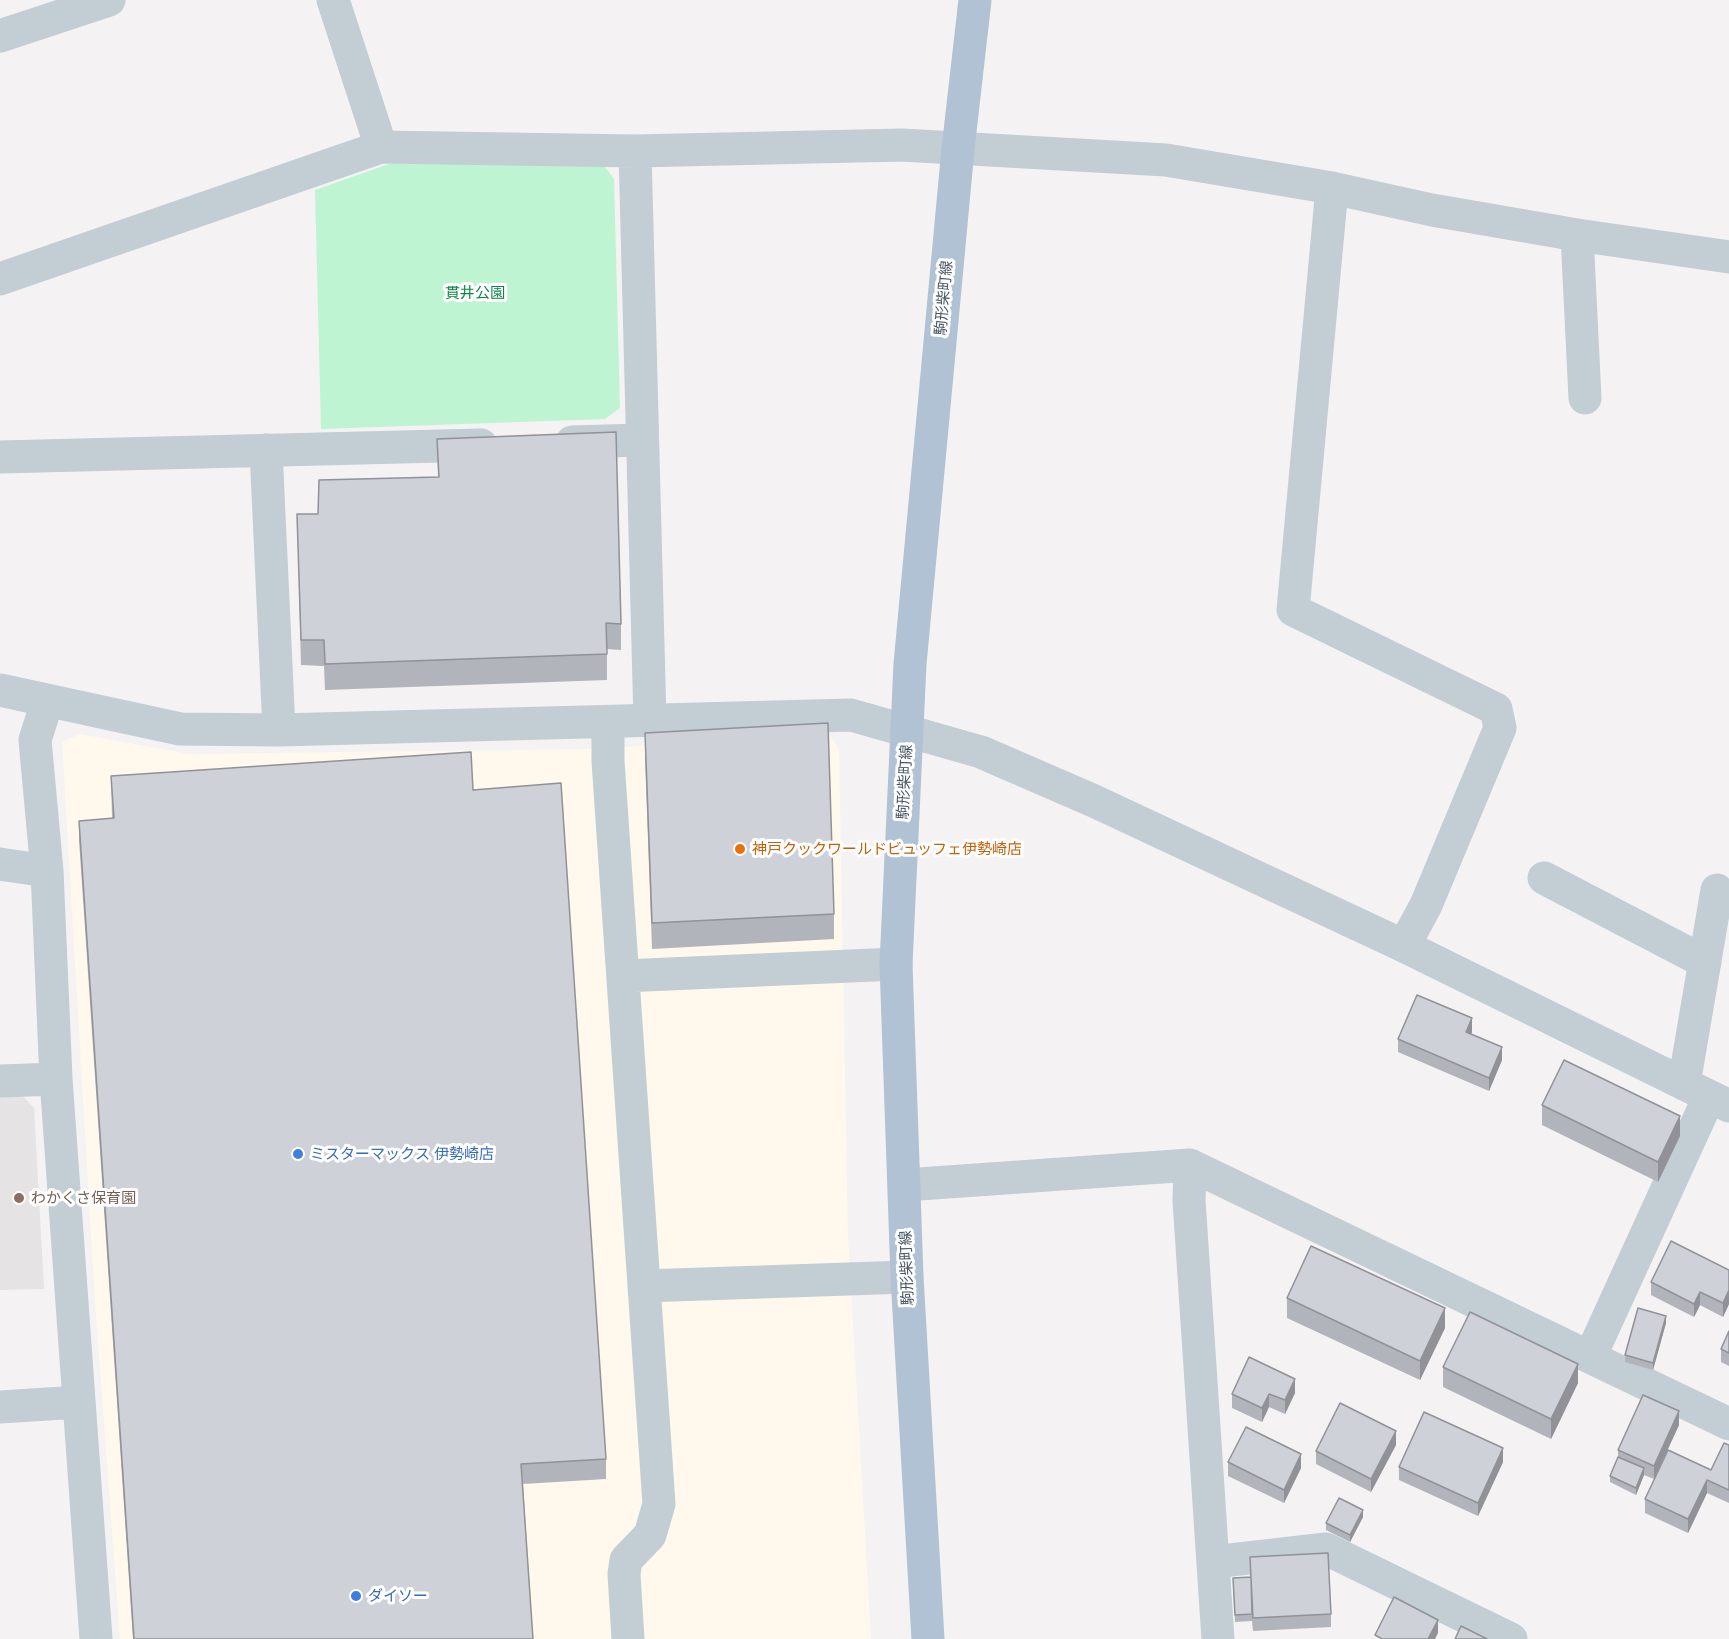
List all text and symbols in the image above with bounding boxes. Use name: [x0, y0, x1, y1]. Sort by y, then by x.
street label: 駒形柴町線: [932, 260, 956, 336]
park label: 貫井公園: [445, 284, 505, 302]
street label: 駒形柴町線: [894, 744, 916, 820]
place label: 神戸クックワールドビュッフェ伊勢崎店: [752, 840, 1022, 858]
marker: 神戸クックワールドビュッフェ伊勢崎店: [733, 842, 747, 856]
place label: ミスターマックス 伊勢崎店: [310, 1145, 494, 1163]
marker: ミスターマックス 伊勢崎店: [291, 1147, 305, 1161]
place label: わかくさ保育園: [31, 1189, 136, 1207]
marker: わかくさ保育園: [12, 1191, 26, 1205]
street label: 駒形柴町線: [897, 1230, 917, 1306]
place label: ダイソー: [368, 1587, 428, 1605]
marker: ダイソー: [349, 1589, 363, 1603]

